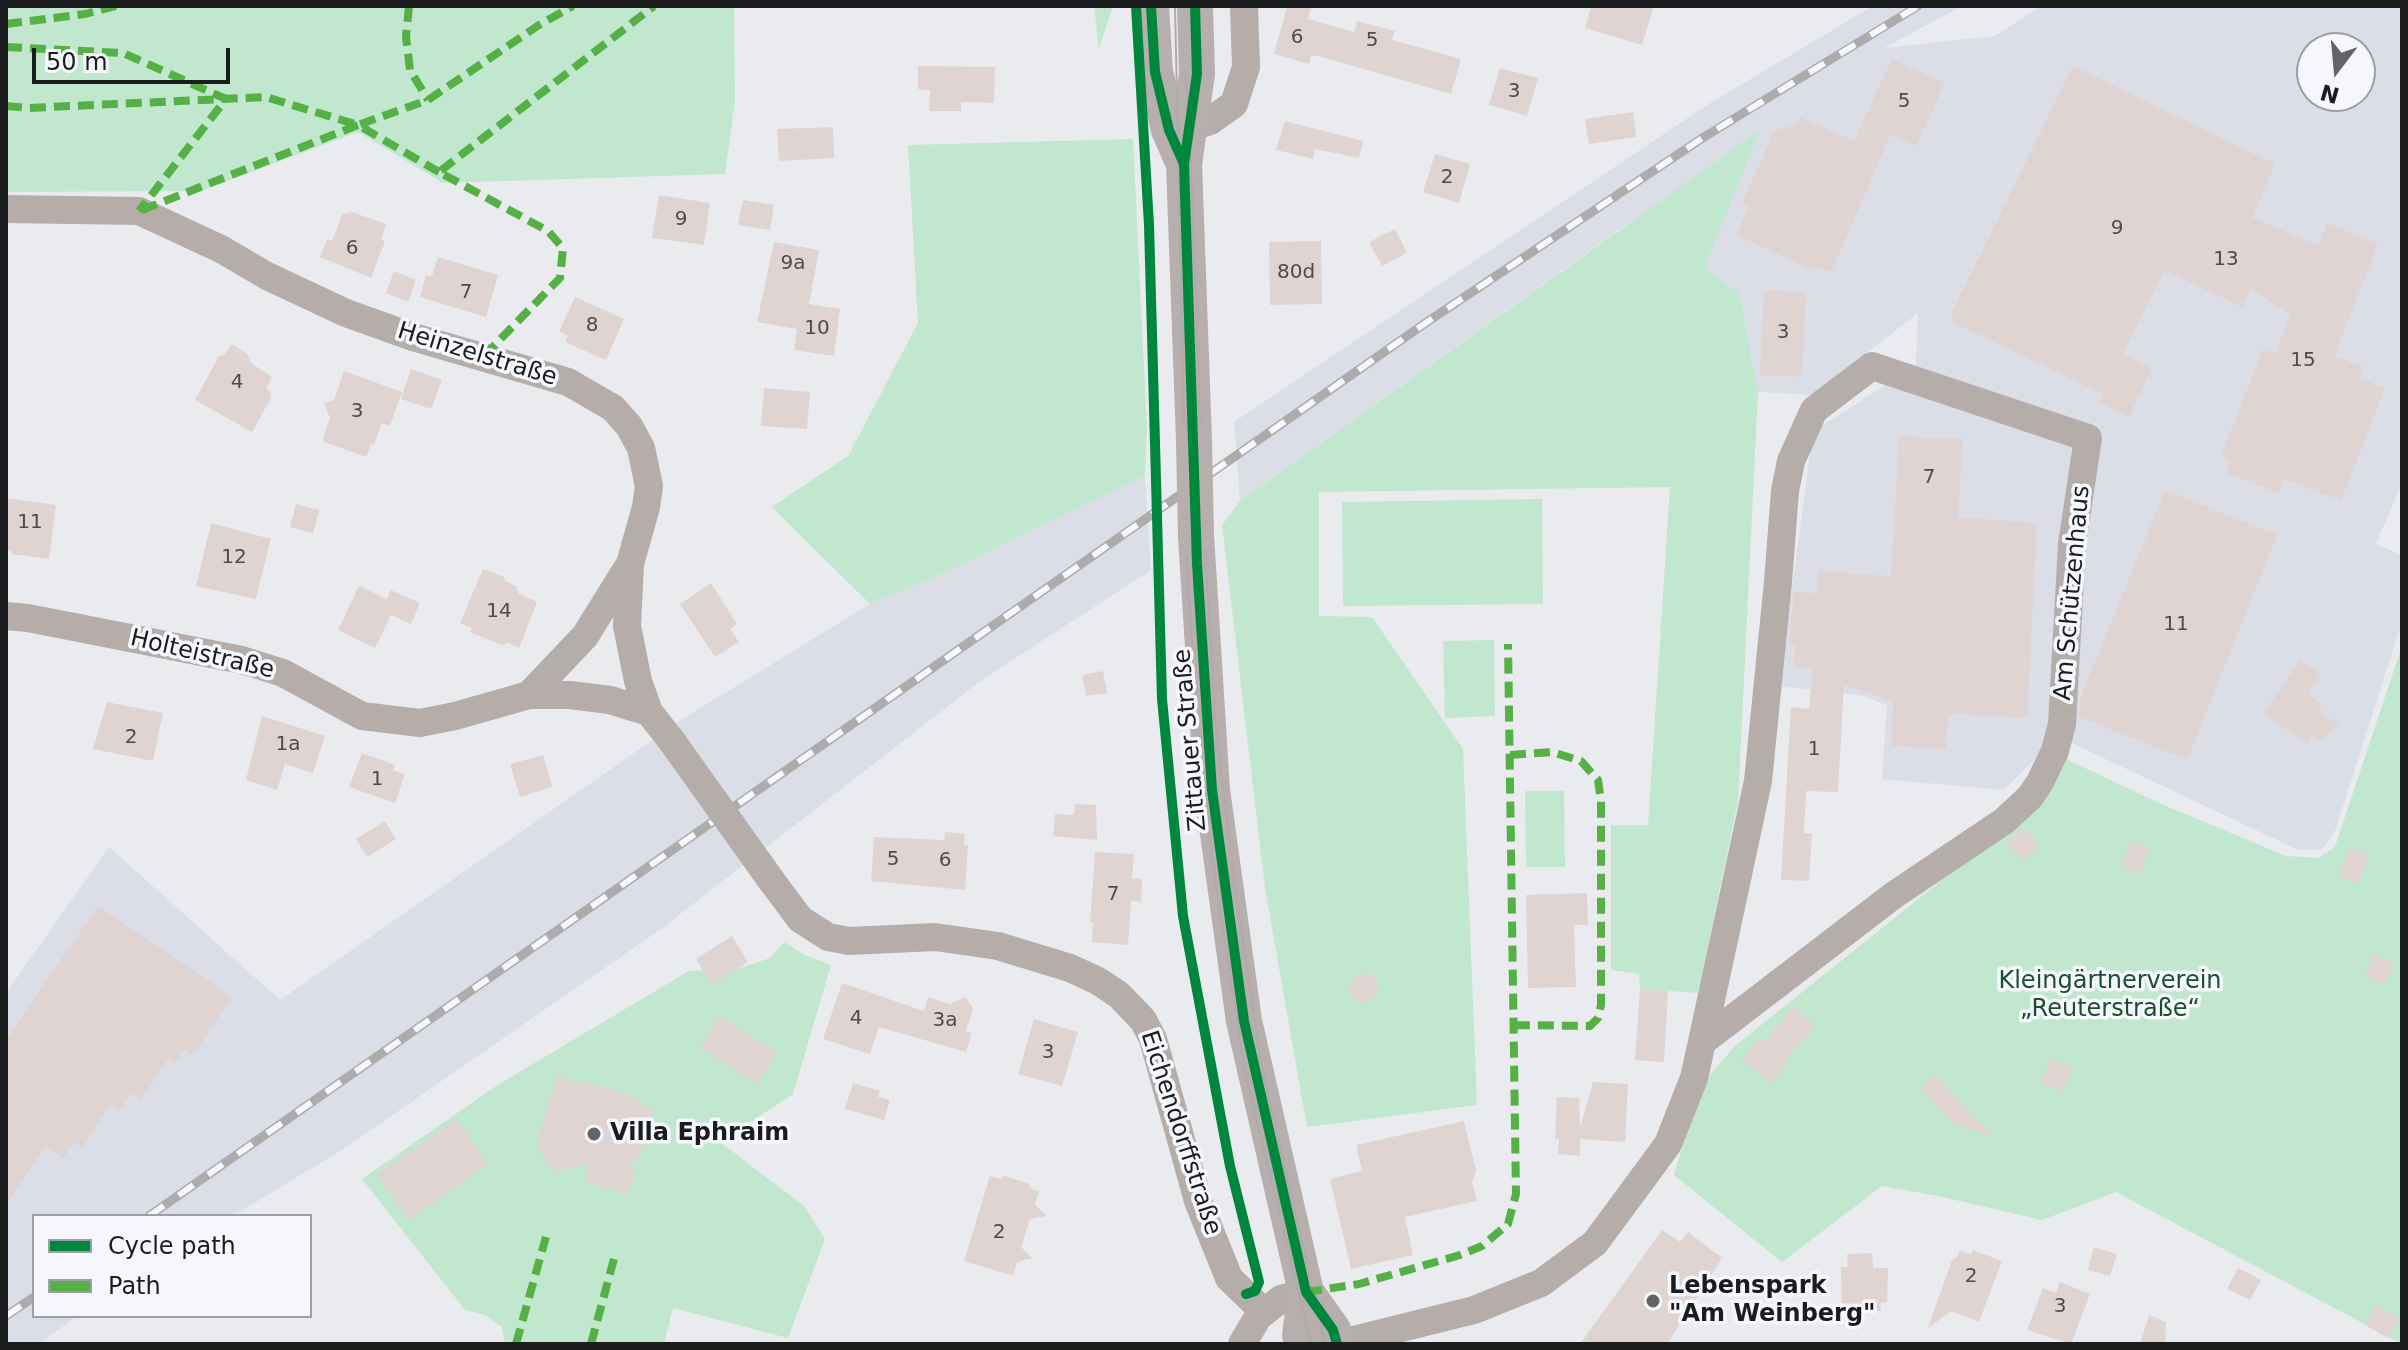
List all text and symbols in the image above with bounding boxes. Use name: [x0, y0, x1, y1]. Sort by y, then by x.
house number: 6: [1291, 26, 1303, 50]
house number: 5: [1366, 29, 1378, 53]
scale bar: [36, 32, 234, 82]
north arrow: [2296, 32, 2376, 112]
text: 50 m: [46, 48, 108, 76]
text: N: [2318, 79, 2342, 108]
house number: 3: [1508, 80, 1520, 104]
house number: 5: [1898, 90, 1910, 114]
house number: 2: [1441, 166, 1453, 190]
house number: 9: [675, 208, 687, 232]
house number: 9: [2111, 217, 2123, 241]
house number: 6: [346, 237, 358, 261]
house number: 13: [2213, 248, 2239, 272]
house number: 9a: [781, 252, 805, 276]
house number: 80d: [1277, 261, 1315, 285]
house number: 7: [460, 281, 472, 305]
house number: 8: [586, 314, 598, 338]
street label: Heinzelstraße: [394, 317, 560, 393]
house number: 10: [804, 317, 830, 341]
house number: 3: [1777, 321, 1789, 345]
house number: 15: [2290, 349, 2316, 373]
house number: 4: [231, 371, 243, 395]
house number: 3: [351, 400, 363, 424]
house number: 7: [1923, 466, 1935, 490]
street label: Am Schützenhaus: [2049, 484, 2097, 702]
house number: 11: [17, 511, 43, 535]
house number: 12: [221, 546, 247, 570]
house number: 14: [486, 600, 512, 624]
house number: 11: [2163, 613, 2189, 637]
street label: Holteistraße: [127, 624, 277, 686]
street label: Zittauer Straße: [1169, 647, 1213, 833]
house number: 2: [125, 726, 137, 750]
house number: 1a: [276, 733, 300, 757]
house number: 1: [1808, 738, 1820, 762]
house number: 1: [371, 768, 383, 792]
house number: 5: [887, 848, 899, 872]
house number: 6: [939, 849, 951, 873]
house number: 7: [1107, 883, 1119, 907]
park label: Kleingärtnerverein „Reuterstraße“: [1998, 968, 2222, 1024]
house number: 4: [850, 1007, 862, 1031]
house number: 3a: [933, 1009, 957, 1033]
street label: Eichendorffstraße: [1133, 1027, 1227, 1239]
house number: 3: [1042, 1041, 1054, 1065]
place label: Villa Ephraim: [610, 1120, 789, 1148]
marker: Villa Ephraim: [585, 1125, 603, 1143]
legend: [32, 1214, 312, 1318]
house number: 2: [993, 1221, 1005, 1245]
text: Cycle path: [108, 1232, 236, 1260]
house number: 2: [1965, 1265, 1977, 1289]
text: Path: [108, 1272, 161, 1300]
place label: Lebenspark "Am Weinberg": [1669, 1273, 1876, 1329]
marker: Lebenspark "Am Weinberg": [1644, 1292, 1662, 1310]
house number: 3: [2054, 1295, 2066, 1319]

